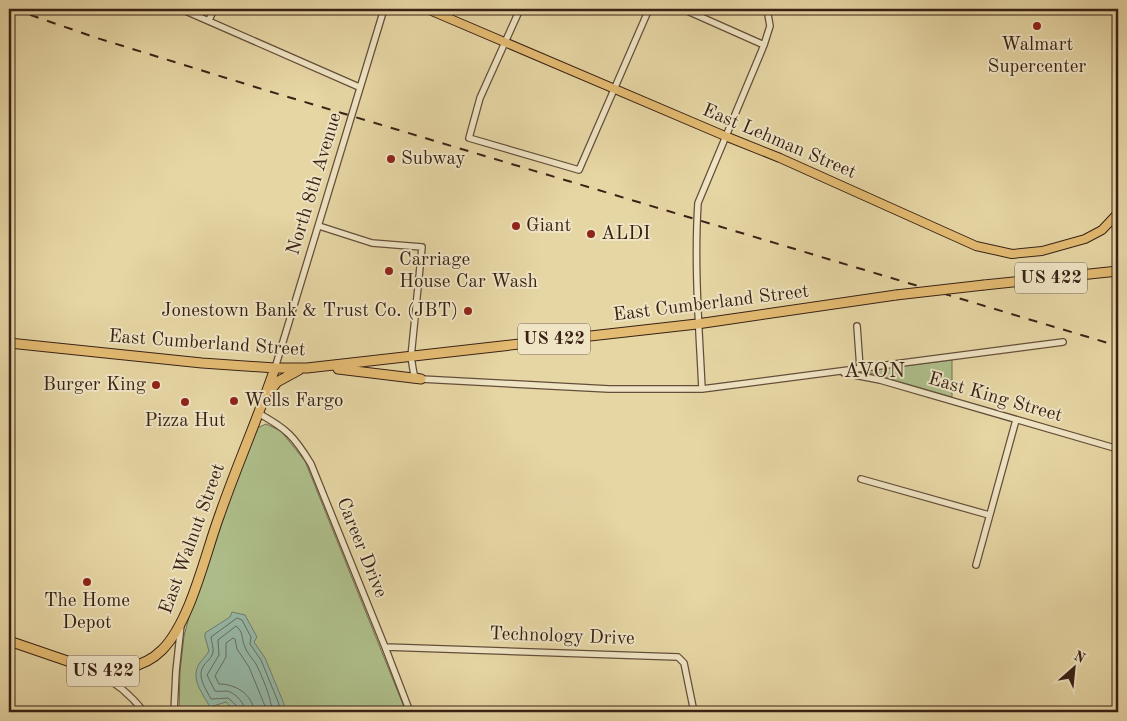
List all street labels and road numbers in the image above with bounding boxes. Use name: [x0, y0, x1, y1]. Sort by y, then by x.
street label: East Lehman Street: [699, 101, 859, 183]
street label: North 8th Avenue: [284, 111, 346, 257]
road number: US 422: [1015, 262, 1087, 294]
street label: East Cumberland Street: [612, 283, 810, 325]
road number: US 422: [518, 324, 590, 354]
street label: East Cumberland Street: [108, 328, 306, 360]
street label: East King Street: [926, 370, 1064, 426]
street label: East Walnut Street: [157, 461, 229, 617]
street label: Career Drive: [332, 495, 390, 601]
street label: Technology Drive: [489, 625, 635, 649]
road number: US 422: [67, 656, 139, 686]

